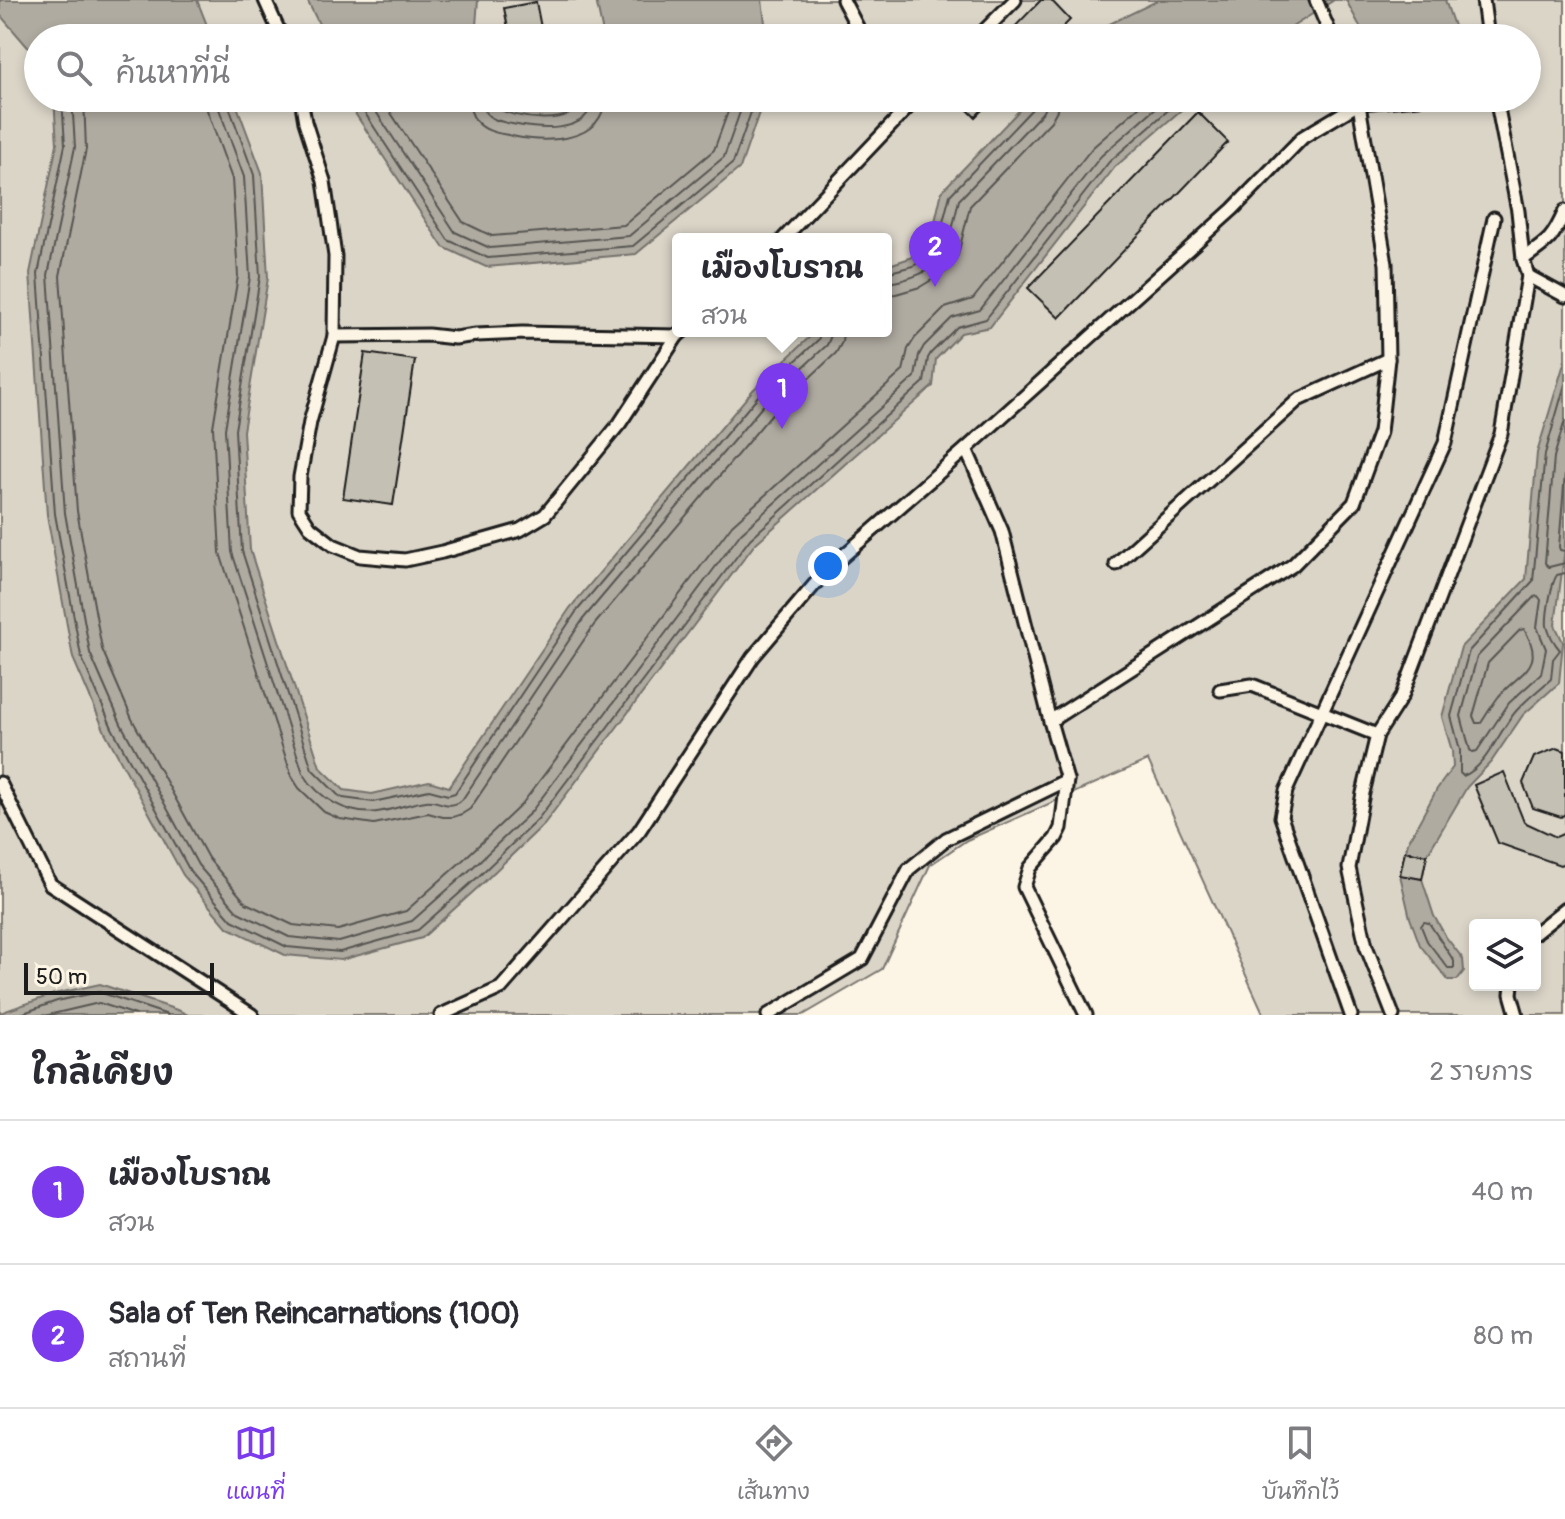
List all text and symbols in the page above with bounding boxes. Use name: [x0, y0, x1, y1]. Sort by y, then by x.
search box: [24, 24, 1541, 112]
icon: search: [52, 46, 96, 90]
text: ค้นหาที่นี่: [116, 55, 230, 92]
pin: 2: [909, 221, 961, 287]
popup: [672, 233, 892, 337]
text: เมืองโบราณ: [701, 250, 863, 287]
text: สวน: [701, 300, 747, 332]
pin: 1: [756, 363, 808, 429]
your location: [808, 546, 848, 586]
map controls: [1469, 919, 1541, 991]
button: layers: [1469, 919, 1541, 991]
scale bar: [24, 959, 214, 995]
text: 50 m: [36, 963, 87, 991]
text: ใกล้เคียง: [32, 1052, 174, 1095]
text: 2 รายการ: [1429, 1056, 1533, 1088]
text: เมืองโบราณ: [108, 1157, 271, 1194]
text: 1: [53, 1176, 63, 1208]
text: 40 m: [1471, 1176, 1533, 1208]
text: สวน: [108, 1207, 154, 1239]
text: Sala of Ten Reincarnations (100): [108, 1295, 521, 1332]
text: 2: [51, 1320, 65, 1352]
text: 80 m: [1473, 1320, 1533, 1352]
text: สถานที่: [108, 1343, 187, 1375]
tab: แผนที่: [226, 1421, 285, 1507]
tab: เส้นทาง: [737, 1421, 810, 1507]
tab: บันทึกไว้: [1262, 1421, 1339, 1507]

